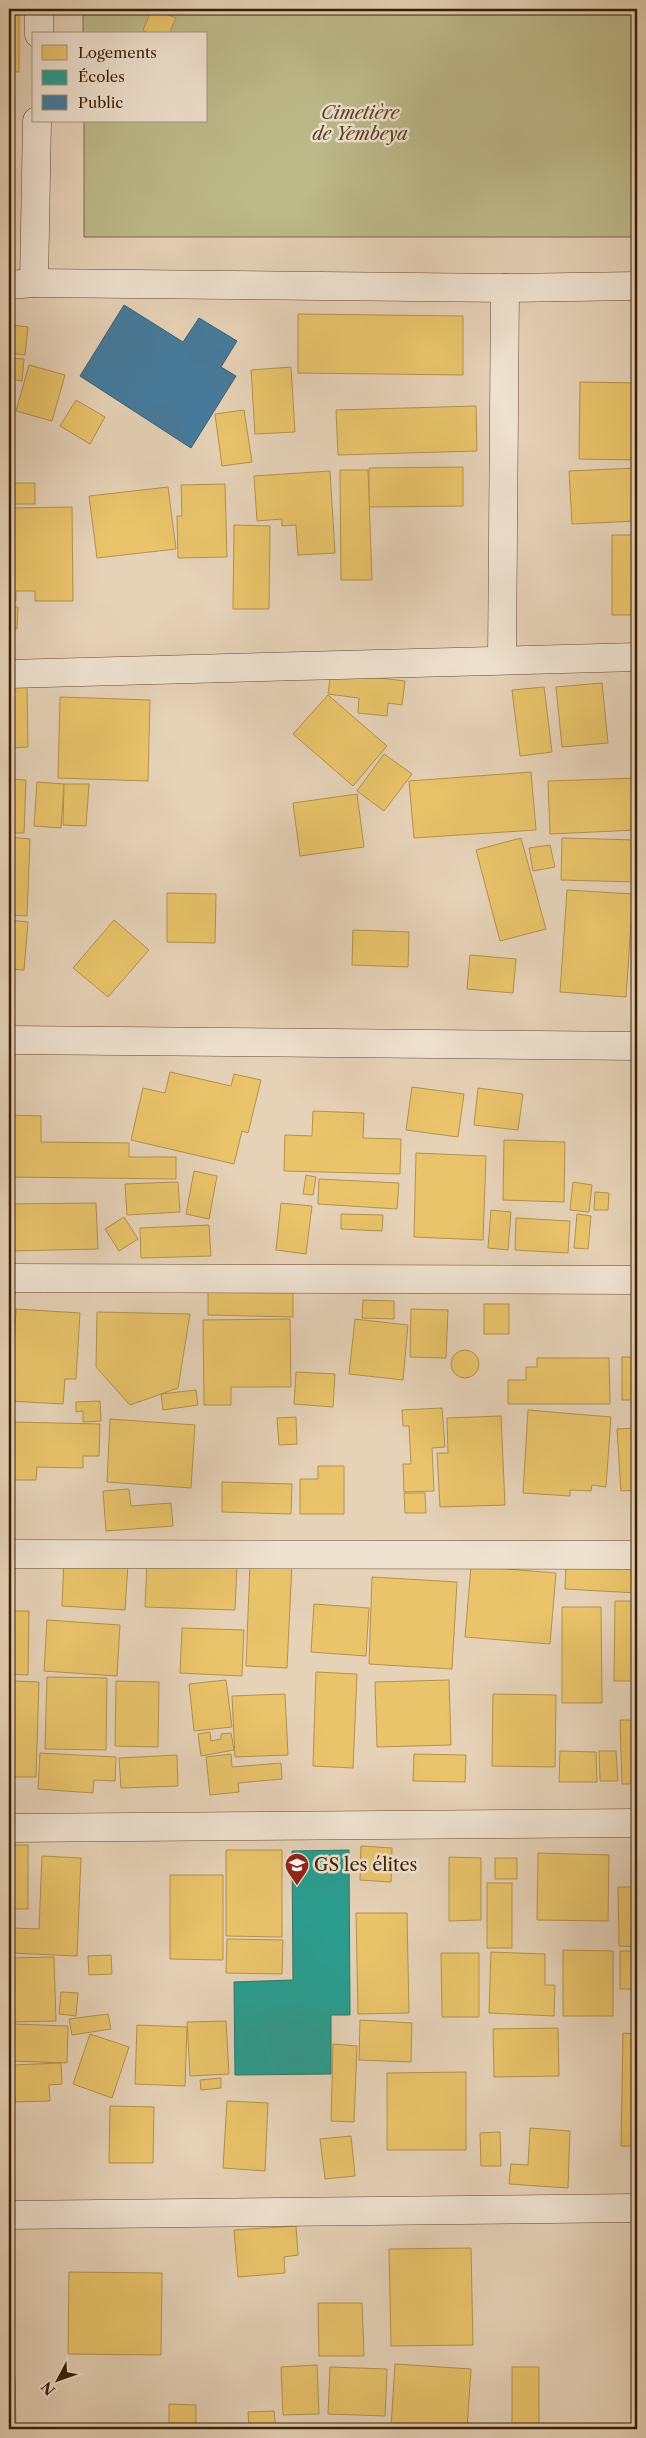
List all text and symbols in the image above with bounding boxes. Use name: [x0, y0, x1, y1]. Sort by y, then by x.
legend: [32, 32, 208, 122]
text: Logements: [78, 43, 157, 62]
text: Écoles: [78, 67, 125, 86]
text: Public: [78, 93, 123, 112]
park label: Cimetière de Yembeya: [312, 102, 408, 145]
school or university icon: GS les élites: [284, 1852, 310, 1886]
place label: GS les élites: [314, 1854, 417, 1876]
north arrow: [32, 2356, 82, 2406]
text: N: [37, 2378, 59, 2399]

